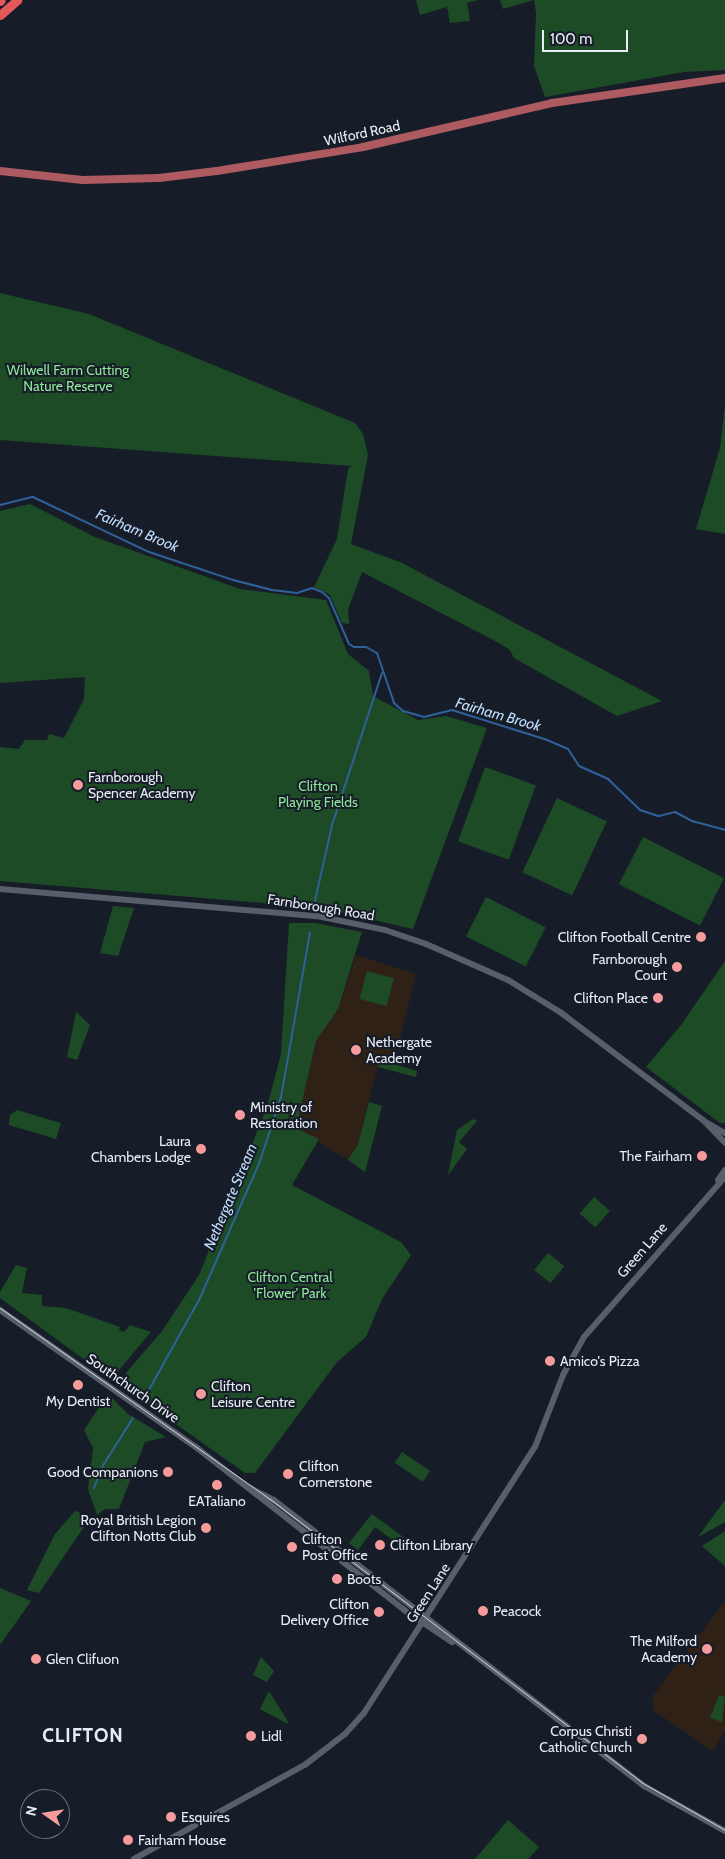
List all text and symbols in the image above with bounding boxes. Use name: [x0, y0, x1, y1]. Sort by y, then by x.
scale bar: [545, 20, 631, 52]
text: 100 m: [550, 30, 592, 48]
street label: Wilford Road: [323, 117, 401, 149]
park label: Wilwell Farm Cutting Nature Reserve: [7, 362, 129, 394]
water label: Fairham Brook: [93, 505, 181, 557]
water label: Fairham Brook: [453, 694, 543, 736]
place label: Farnborough Spencer Academy: [88, 769, 196, 802]
park label: Clifton Playing Fields: [278, 778, 358, 810]
marker: Farnborough Spencer Academy: [72, 779, 84, 791]
street label: Farnborough Road: [266, 890, 376, 924]
place label: Clifton Football Centre: [558, 929, 691, 945]
marker: Clifton Football Centre: [695, 931, 707, 943]
place label: Farnborough Court: [592, 951, 667, 984]
marker: Farnborough Court: [671, 961, 683, 973]
place label: Clifton Place: [574, 990, 648, 1006]
marker: Clifton Place: [652, 992, 664, 1004]
place label: Nethergate Academy: [366, 1034, 432, 1066]
marker: Nethergate Academy: [350, 1044, 362, 1056]
place label: Ministry of Restoration: [250, 1099, 318, 1132]
marker: Ministry of Restoration: [234, 1109, 246, 1121]
place label: Laura Chambers Lodge: [91, 1133, 191, 1166]
water label: Nethergate Stream: [201, 1141, 261, 1253]
marker: Laura Chambers Lodge: [195, 1143, 207, 1155]
place label: The Fairham: [619, 1148, 692, 1164]
marker: The Fairham: [696, 1150, 708, 1162]
street label: Green Lane: [613, 1219, 671, 1281]
park label: Clifton Central 'Flower' Park: [247, 1269, 333, 1302]
street label: Southchurch Drive: [83, 1350, 183, 1426]
place label: Amico's Pizza: [560, 1353, 640, 1369]
marker: Amico's Pizza: [544, 1355, 556, 1367]
place label: Clifton Leisure Centre: [211, 1378, 295, 1410]
marker: My Dentist: [72, 1379, 84, 1391]
marker: Clifton Leisure Centre: [195, 1388, 207, 1400]
place label: My Dentist: [46, 1393, 110, 1409]
place label: Clifton Cornerstone: [299, 1458, 372, 1490]
place label: Good Companions: [47, 1464, 158, 1480]
marker: Good Companions: [162, 1466, 174, 1478]
marker: Clifton Cornerstone: [281, 1467, 295, 1481]
marker: EATaliano: [211, 1479, 223, 1491]
place label: EATaliano: [188, 1493, 246, 1509]
place label: Royal British Legion Clifton Notts Club: [80, 1512, 196, 1544]
marker: Royal British Legion Clifton Notts Club: [200, 1522, 212, 1534]
place label: Clifton Post Office: [302, 1531, 368, 1564]
place label: Clifton Library: [390, 1537, 473, 1553]
marker: Clifton Library: [374, 1539, 386, 1551]
marker: Clifton Post Office: [286, 1541, 298, 1553]
street label: Green Lane: [403, 1560, 453, 1626]
place label: Boots: [347, 1571, 381, 1587]
marker: Boots: [331, 1573, 343, 1585]
place label: Clifton Delivery Office: [281, 1596, 369, 1628]
place label: Peacock: [493, 1603, 541, 1619]
marker: Peacock: [477, 1605, 489, 1617]
marker: Clifton Delivery Office: [373, 1606, 385, 1618]
place label: The Milford Academy: [630, 1633, 697, 1665]
marker: The Milford Academy: [701, 1643, 713, 1655]
place label: Glen Clifuon: [46, 1651, 119, 1667]
marker: Glen Clifuon: [30, 1653, 42, 1665]
place label: Corpus Christi Catholic Church: [539, 1723, 632, 1755]
district label: CLIFTON: [41, 1725, 125, 1747]
place label: Lidl: [261, 1728, 282, 1744]
marker: Lidl: [245, 1730, 257, 1742]
marker: Corpus Christi Catholic Church: [636, 1733, 648, 1745]
north arrow: [20, 1789, 70, 1839]
text: N: [21, 1804, 41, 1818]
place label: Esquires: [181, 1809, 230, 1825]
marker: Esquires: [165, 1811, 177, 1823]
place label: Fairham House: [138, 1832, 226, 1848]
marker: Fairham House: [122, 1834, 134, 1846]

